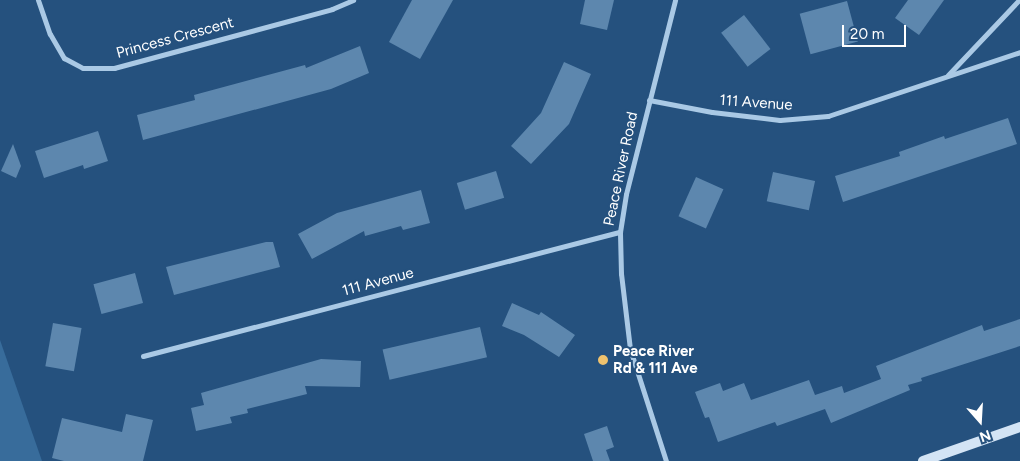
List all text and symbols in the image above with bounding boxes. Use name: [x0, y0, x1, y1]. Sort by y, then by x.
street label: Princess Crescent: [114, 14, 236, 62]
scale bar: [845, 15, 909, 47]
text: 20 m: [850, 25, 884, 43]
street label: 111 Avenue: [719, 91, 793, 115]
street label: Peace River Road: [600, 110, 642, 228]
street label: 111 Avenue: [340, 264, 416, 300]
place label: Peace River Rd & 111 Ave: [613, 342, 697, 377]
marker: Peace River Rd & 111 Ave: [597, 354, 609, 366]
north arrow: [955, 396, 1005, 446]
text: N: [977, 426, 993, 445]

